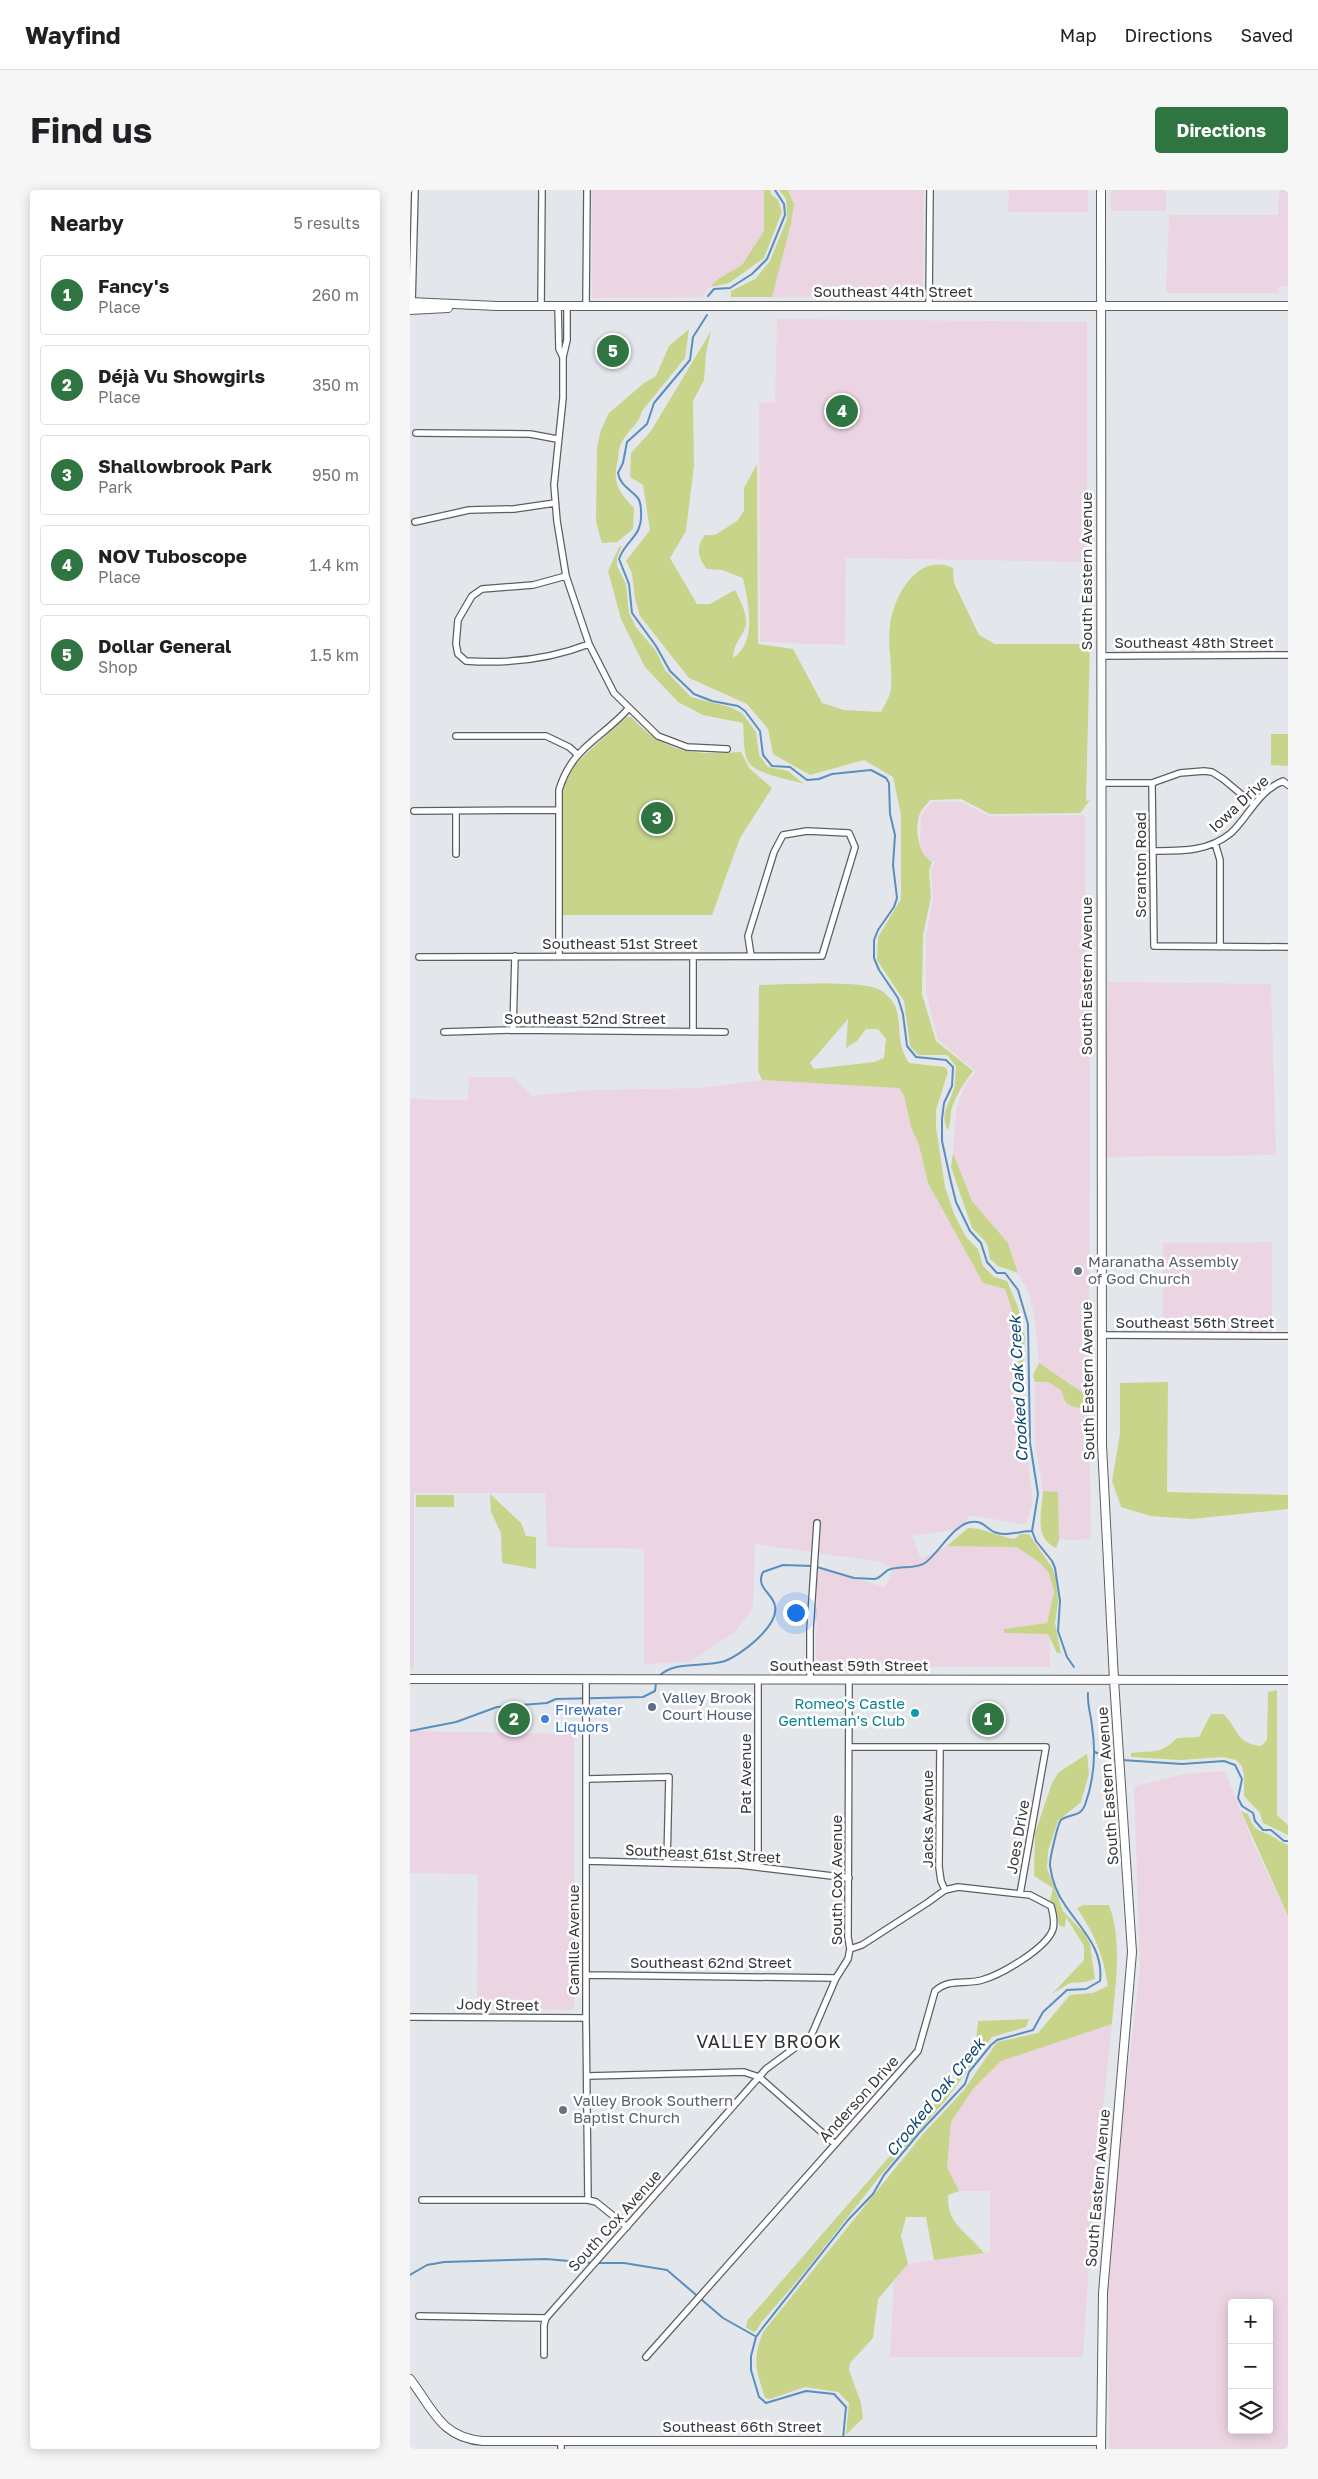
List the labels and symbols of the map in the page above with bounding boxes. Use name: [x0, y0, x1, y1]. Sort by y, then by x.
street label: Southeast 44th Street: [813, 282, 973, 300]
pin: 5: [597, 332, 629, 370]
pin: 4: [826, 392, 858, 430]
street label: South Eastern Avenue: [1077, 491, 1095, 650]
street label: Southeast 48th Street: [1114, 633, 1274, 651]
street label: Iowa Drive: [1205, 771, 1272, 835]
pin: 3: [641, 799, 673, 837]
street label: Scranton Road: [1131, 812, 1149, 918]
street label: South Eastern Avenue: [1077, 896, 1095, 1055]
street label: Southeast 51st Street: [542, 934, 698, 952]
street label: Southeast 52nd Street: [504, 1009, 666, 1027]
place label: Maranatha Assembly of God Church: [1088, 1252, 1239, 1287]
marker: Maranatha Assembly of God Church: [1072, 1265, 1084, 1277]
street label: South Eastern Avenue: [1077, 1301, 1097, 1460]
water label: Crooked Oak Creek: [1004, 1313, 1032, 1463]
street label: Southeast 56th Street: [1116, 1313, 1274, 1331]
your location: [783, 1600, 809, 1626]
street label: Southeast 59th Street: [770, 1656, 928, 1674]
place label: Valley Brook Court House: [662, 1688, 753, 1723]
place label: Romeo's Castle Gentleman's Club: [778, 1694, 905, 1729]
pin: 2: [498, 1700, 530, 1738]
place label: Firewater Liquors: [555, 1700, 623, 1735]
pin: 1: [972, 1700, 1004, 1738]
marker: Valley Brook Court House: [646, 1701, 658, 1713]
street label: South Eastern Avenue: [1092, 1706, 1122, 1866]
marker: Romeo's Castle Gentleman's Club: [909, 1707, 921, 1719]
marker: Firewater Liquors: [539, 1713, 551, 1725]
street label: Pat Avenue: [736, 1733, 754, 1814]
street label: Jacks Avenue: [918, 1770, 936, 1868]
street label: Joes Drive: [1002, 1798, 1032, 1875]
street label: South Cox Avenue: [827, 1814, 845, 1945]
street label: Southeast 61st Street: [625, 1840, 782, 1866]
street label: Camille Avenue: [564, 1884, 582, 1995]
street label: Southeast 62nd Street: [630, 1953, 792, 1971]
street label: Jody Street: [456, 1994, 540, 2014]
district label: VALLEY BROOK: [696, 2030, 842, 2052]
water label: Crooked Oak Creek: [881, 2032, 990, 2160]
street label: Anderson Drive: [815, 2051, 902, 2145]
place label: Valley Brook Southern Baptist Church: [573, 2091, 733, 2126]
marker: Valley Brook Southern Baptist Church: [557, 2104, 569, 2116]
street label: South Eastern Avenue: [1081, 2108, 1113, 2268]
street label: South Cox Avenue: [564, 2166, 665, 2275]
street label: Southeast 66th Street: [662, 2417, 822, 2435]

